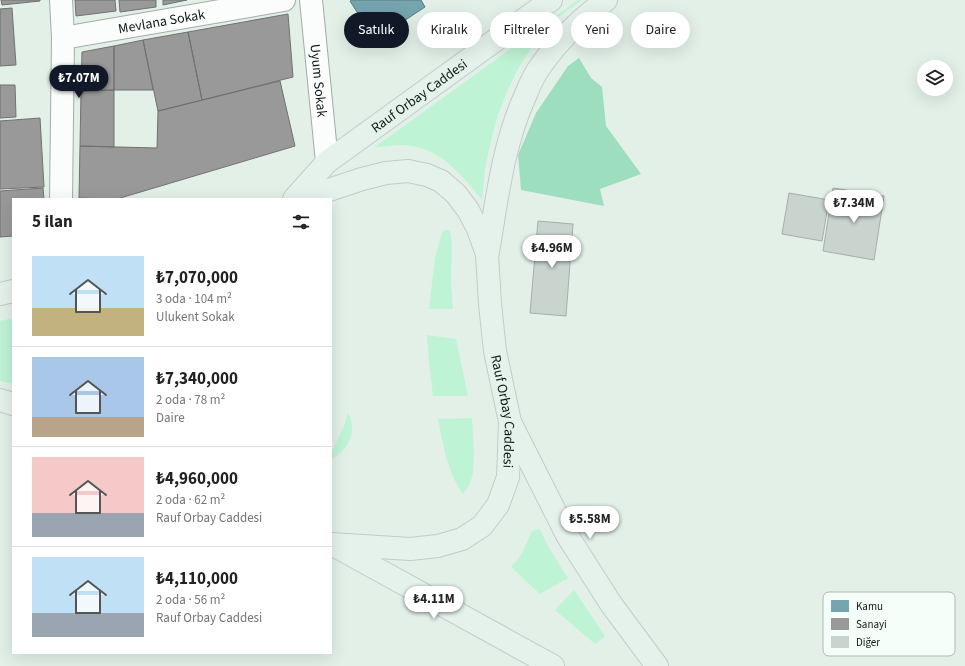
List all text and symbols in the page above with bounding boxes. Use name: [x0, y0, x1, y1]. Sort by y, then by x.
street label: Mevlana Sokak: [117, 5, 207, 39]
chip: Satılık: [344, 12, 409, 48]
chip: Kiralık: [417, 12, 482, 48]
chip: Filtreler: [490, 12, 563, 48]
chip: Yeni: [571, 12, 623, 48]
chip: Daire: [631, 12, 690, 48]
street label: Uyum Sokak: [304, 43, 332, 118]
street label: Rauf Orbay Caddesi: [367, 55, 472, 138]
map controls: [917, 60, 953, 96]
button: layers: [917, 60, 953, 96]
pin: ₺7.07M: [46, 65, 112, 99]
text: ₺7.07M: [58, 69, 100, 87]
pin: ₺7.34M: [821, 190, 887, 224]
text: ₺7.34M: [833, 194, 875, 212]
text: 5 ilan: [32, 210, 73, 234]
icon: filters: [290, 211, 312, 233]
pin: ₺4.96M: [519, 235, 585, 269]
text: ₺4.96M: [531, 239, 573, 257]
text: ₺7,070,000: [156, 266, 238, 290]
icon: home: [64, 272, 112, 320]
text: 3 oda · 104 m²: [156, 290, 232, 308]
text: Ulukent Sokak: [156, 308, 235, 326]
street label: Rauf Orbay Caddesi: [485, 353, 519, 468]
text: ₺7,340,000: [156, 367, 238, 391]
icon: home: [64, 373, 112, 421]
text: 2 oda · 78 m²: [156, 391, 225, 409]
text: Daire: [156, 409, 185, 427]
text: ₺4,960,000: [156, 467, 238, 491]
icon: home: [64, 473, 112, 521]
text: 2 oda · 62 m²: [156, 491, 225, 509]
pin: ₺5.58M: [557, 506, 623, 540]
text: Rauf Orbay Caddesi: [156, 509, 262, 527]
text: ₺5.58M: [569, 510, 611, 528]
text: ₺4,110,000: [156, 567, 238, 591]
icon: home: [64, 573, 112, 621]
pin: ₺4.11M: [401, 586, 467, 620]
text: ₺4.11M: [413, 590, 455, 608]
text: 2 oda · 56 m²: [156, 591, 225, 609]
legend: [823, 592, 955, 656]
text: Kamu: [856, 599, 883, 614]
text: Rauf Orbay Caddesi: [156, 609, 262, 627]
text: Sanayi: [856, 617, 887, 632]
text: Diğer: [856, 635, 880, 650]

